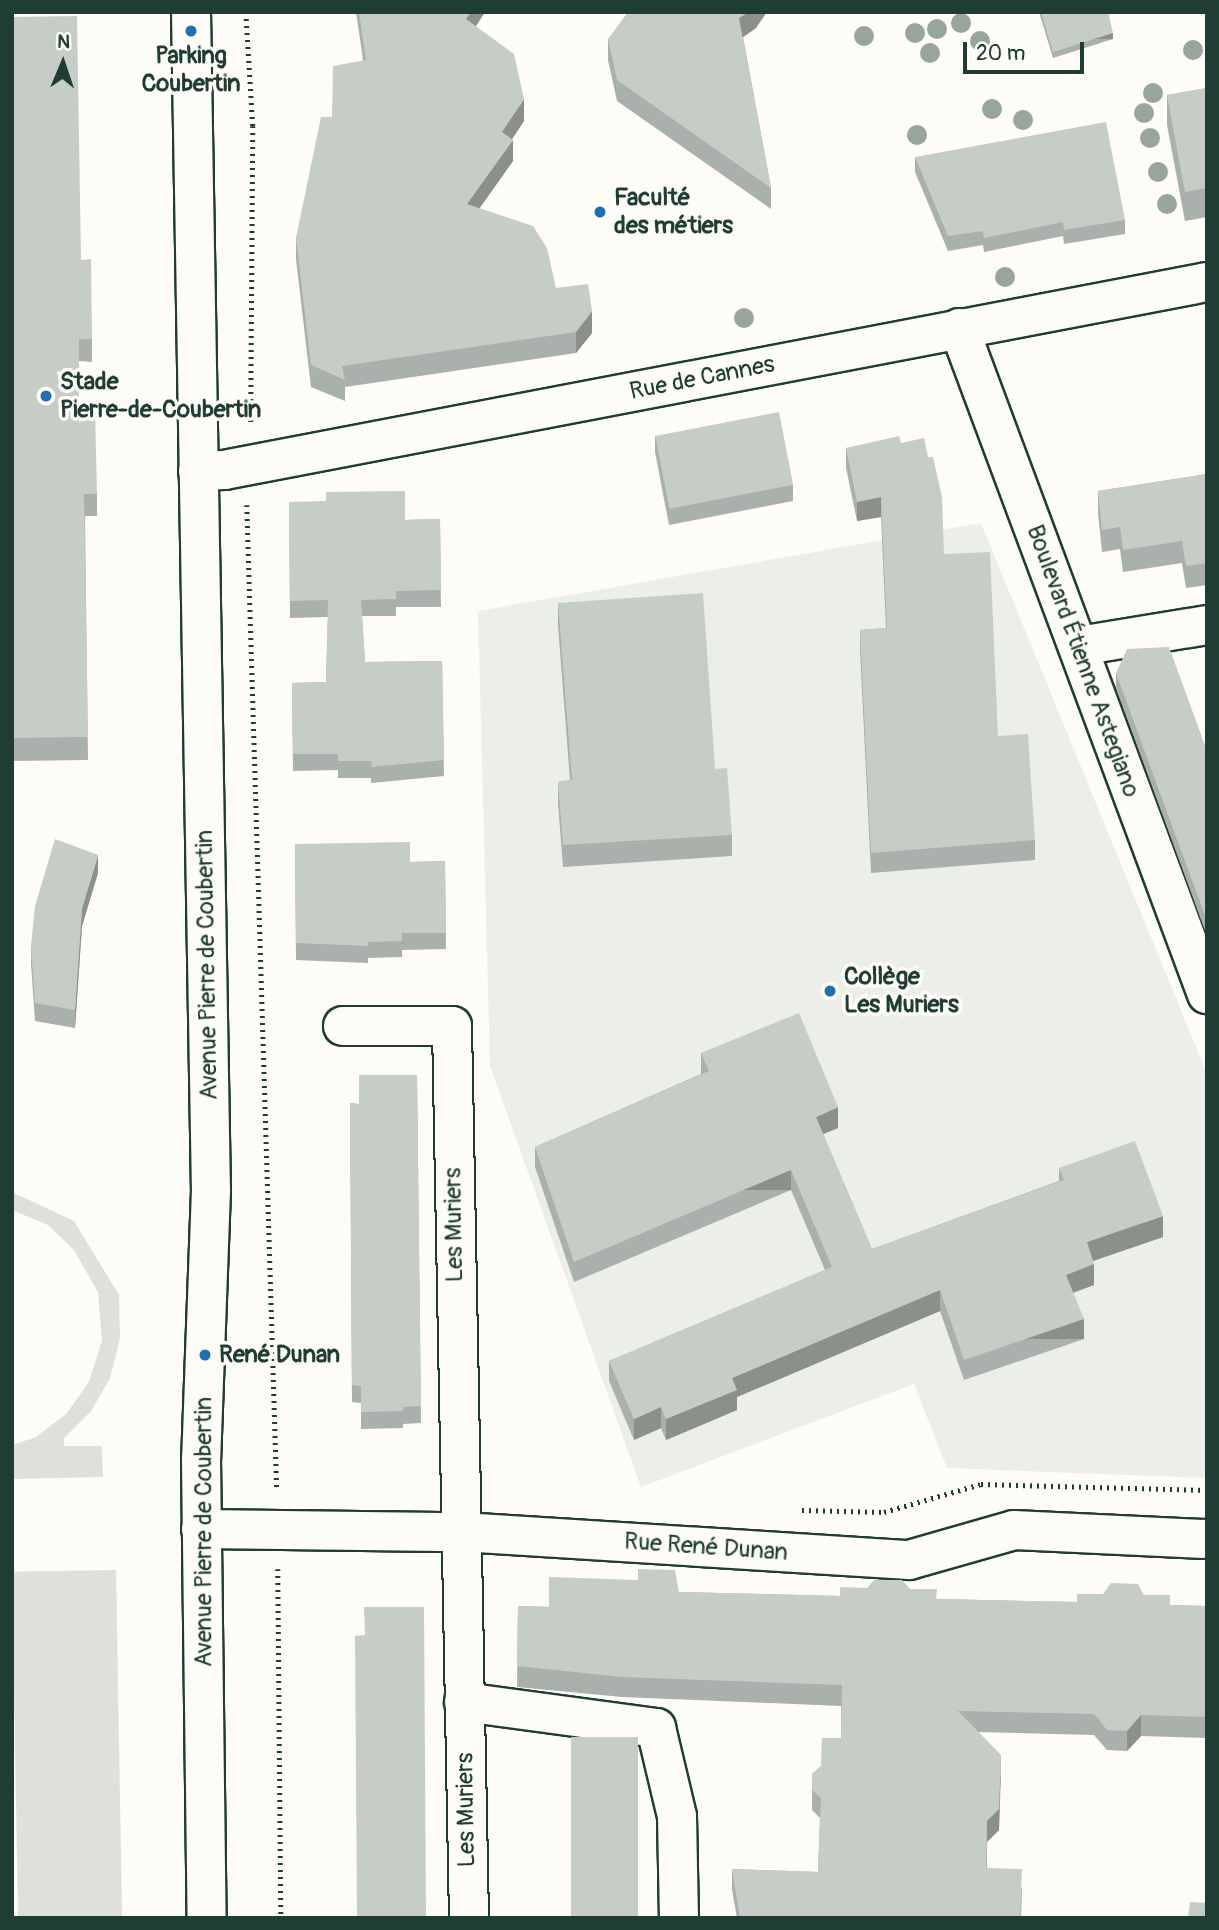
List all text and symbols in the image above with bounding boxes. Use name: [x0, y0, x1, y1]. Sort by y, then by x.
marker: Parking Coubertin: [183, 23, 199, 39]
north arrow: [28, 28, 98, 98]
scale bar: [967, 28, 1088, 72]
text: N: [57, 30, 71, 54]
text: 20 m: [976, 40, 1025, 67]
place label: Parking Coubertin: [141, 42, 241, 98]
place label: Faculté des métiers: [614, 184, 733, 240]
marker: Faculté des métiers: [592, 204, 608, 220]
street label: Rue de Cannes: [627, 350, 777, 406]
place label: Stade Pierre-de-Coubertin: [60, 368, 261, 424]
marker: Stade Pierre-de-Coubertin: [38, 388, 54, 404]
street label: Boulevard Étienne Astegiano: [1020, 521, 1146, 801]
street label: Avenue Pierre de Coubertin: [190, 830, 224, 1100]
place label: Collège Les Muriers: [844, 963, 959, 1019]
marker: Collège Les Muriers: [822, 983, 838, 999]
street label: Les Muriers: [439, 1167, 469, 1283]
place label: René Dunan: [219, 1341, 340, 1369]
marker: René Dunan: [197, 1347, 213, 1363]
street label: Avenue Pierre de Coubertin: [190, 1397, 218, 1667]
street label: Rue René Dunan: [623, 1527, 789, 1567]
street label: Les Muriers: [451, 1752, 481, 1868]

